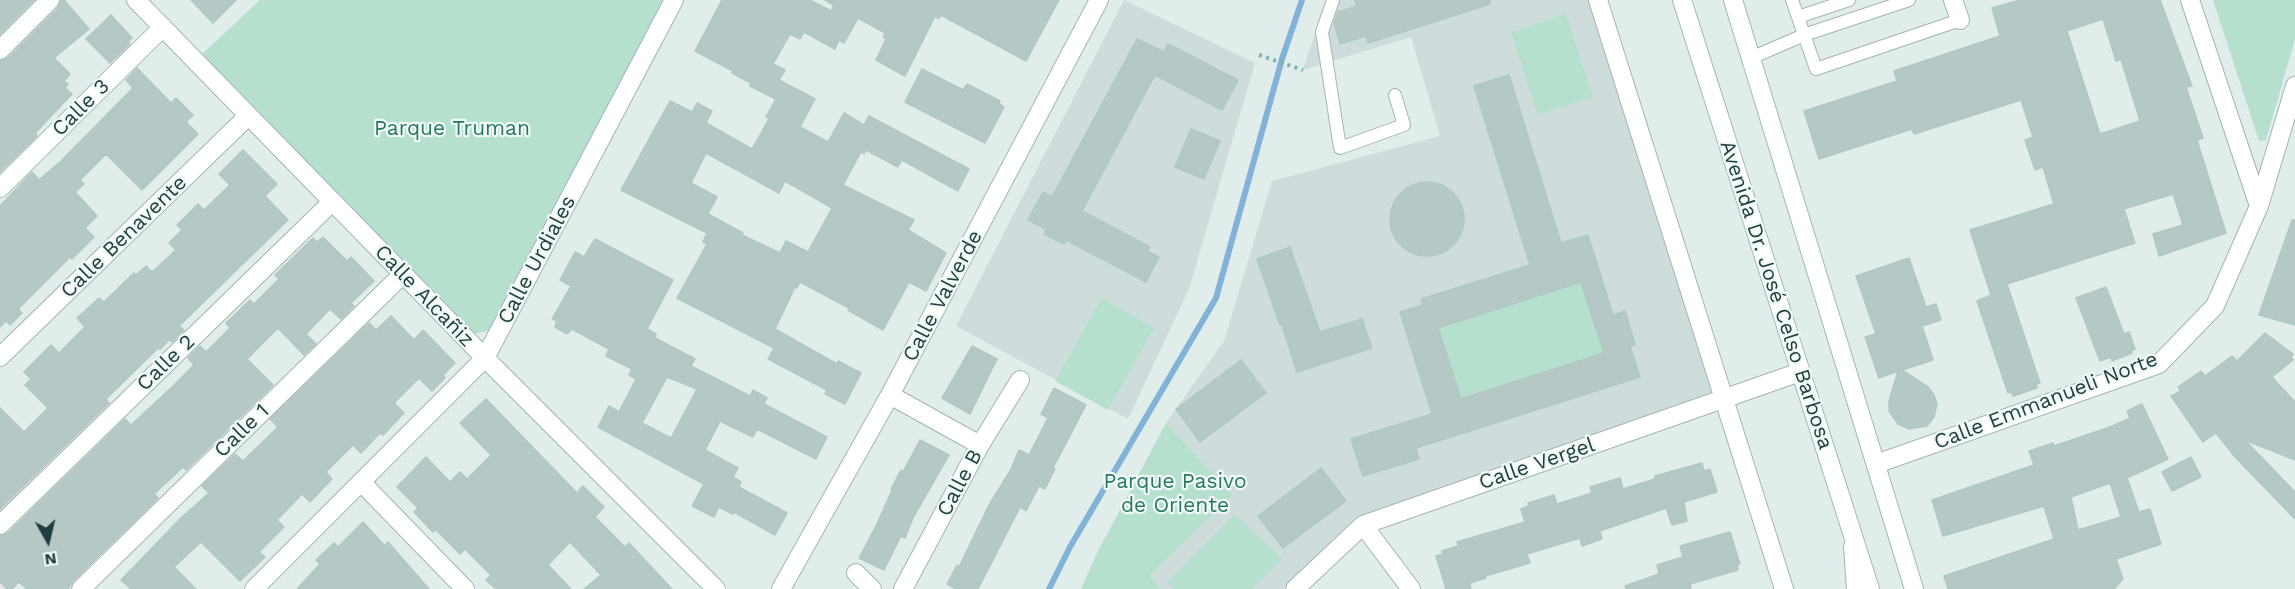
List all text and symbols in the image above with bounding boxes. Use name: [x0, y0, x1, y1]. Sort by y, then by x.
street label: Calle 3: [47, 74, 115, 142]
park label: Parque Truman: [374, 116, 530, 142]
street label: Avenida Dr. José Celso Barbosa: [1714, 138, 1838, 452]
street label: Calle Benavente: [56, 170, 192, 304]
street label: Calle Urdiales: [493, 192, 581, 328]
street label: Calle Valverde: [898, 226, 988, 366]
street label: Calle Alcañiz: [369, 240, 479, 352]
street label: Calle 2: [132, 329, 200, 397]
street label: Calle Emmanueli Norte: [1931, 347, 2161, 455]
street label: Calle 1: [209, 399, 275, 463]
street label: Calle Vergel: [1476, 432, 1598, 496]
street label: Calle B: [932, 445, 988, 521]
park label: Parque Pasivo de Oriente: [1103, 469, 1247, 519]
north arrow: [18, 511, 78, 571]
text: N: [43, 549, 58, 570]

